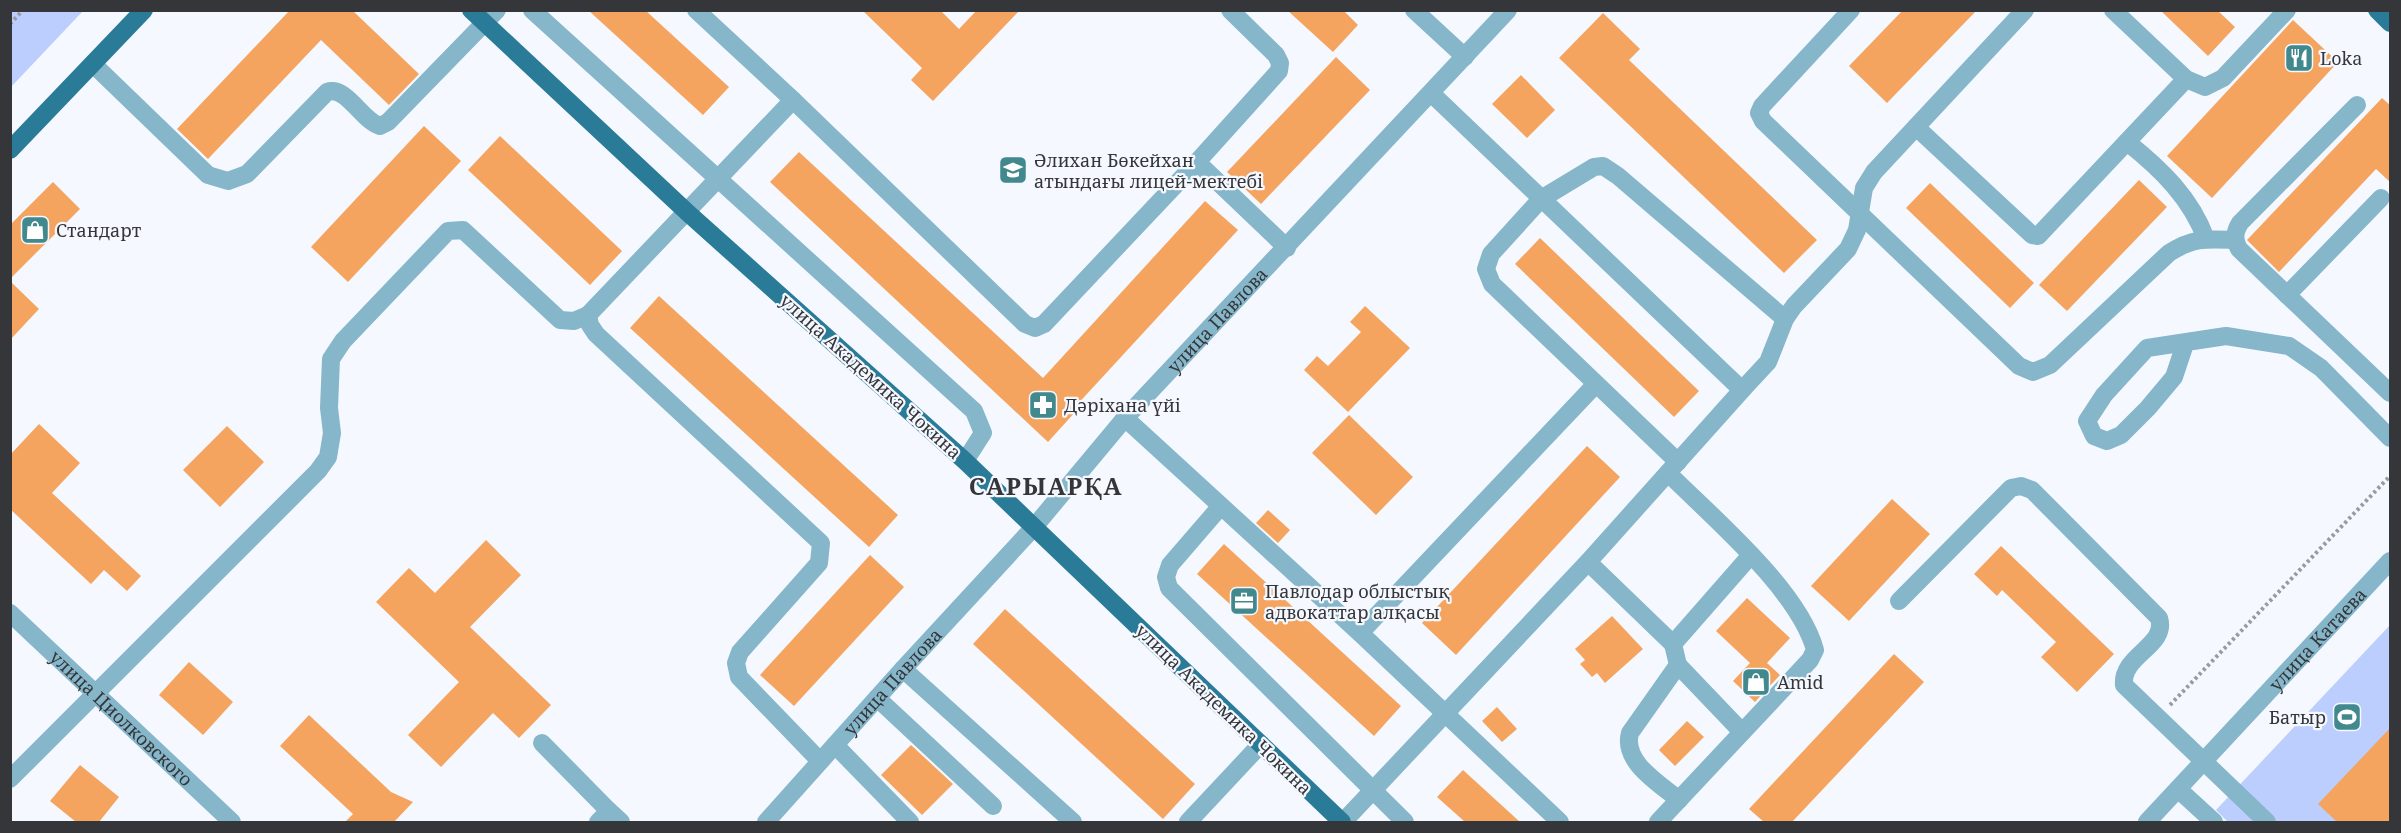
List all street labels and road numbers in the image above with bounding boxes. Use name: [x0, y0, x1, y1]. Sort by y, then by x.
street label: улица Павлова: [1162, 262, 1272, 378]
street label: улица Академика Чокина: [775, 288, 967, 464]
street label: улица Катаева: [2263, 582, 2371, 696]
street label: улица Академика Чокина: [1131, 618, 1317, 800]
street label: улица Павлова: [838, 623, 947, 740]
street label: улица Циолковского: [45, 645, 198, 791]

